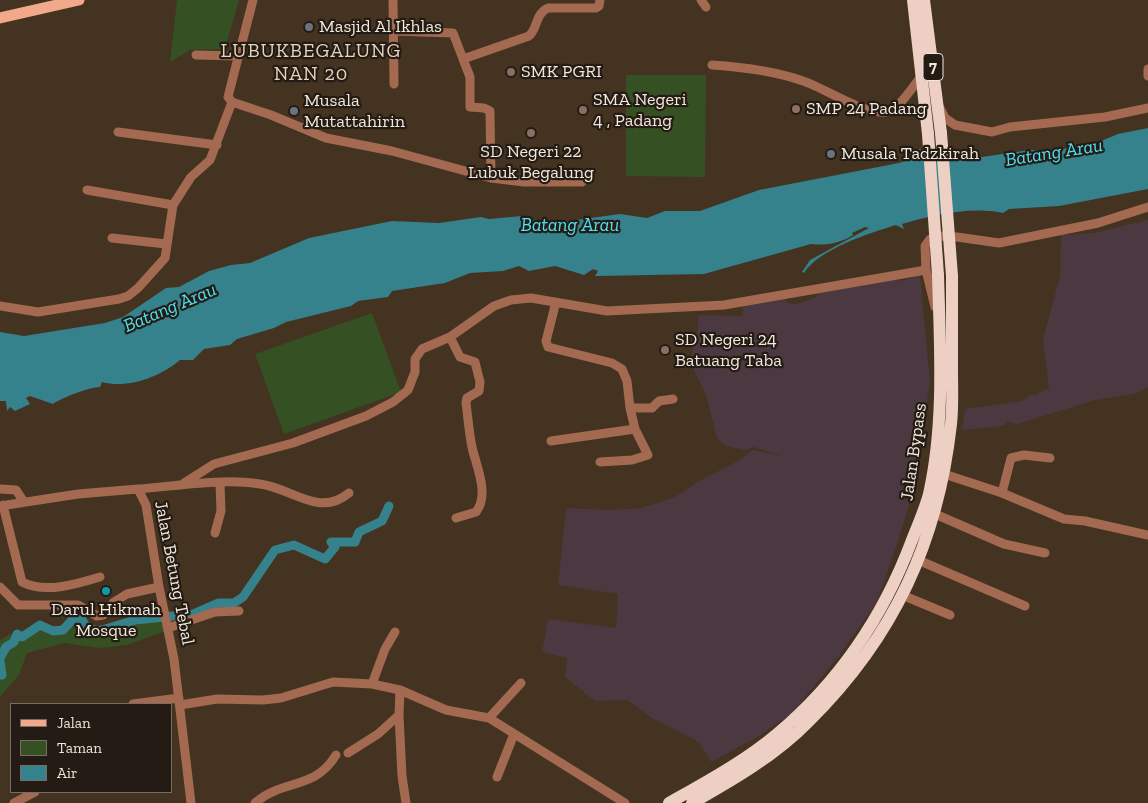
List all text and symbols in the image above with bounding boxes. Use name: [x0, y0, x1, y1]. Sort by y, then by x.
place label: Masjid Al Ikhlas: [319, 16, 442, 38]
marker: Masjid Al Ikhlas: [303, 21, 315, 33]
district label: LUBUKBEGALUNG NAN 20: [219, 39, 403, 86]
road number: 7: [923, 54, 943, 80]
place label: SMK PGRI: [521, 61, 602, 83]
marker: SMK PGRI: [505, 66, 517, 78]
place label: SMA Negeri 4 , Padang: [593, 89, 686, 132]
place label: Musala Mutattahirin: [304, 90, 405, 132]
place label: SMP 24 Padang: [806, 98, 927, 120]
marker: SMP 24 Padang: [790, 103, 802, 115]
marker: SMA Negeri 4 , Padang: [577, 104, 589, 116]
marker: Musala Mutattahirin: [288, 105, 300, 117]
marker: SD Negeri 22 Lubuk Begalung: [525, 127, 537, 139]
water label: Batang Arau: [1004, 134, 1104, 172]
place label: SD Negeri 22 Lubuk Begalung: [468, 141, 594, 183]
place label: Musala Tadzkirah: [841, 143, 979, 165]
marker: Musala Tadzkirah: [825, 148, 837, 160]
water label: Batang Arau: [521, 215, 619, 237]
water label: Batang Arau: [120, 278, 220, 338]
place label: SD Negeri 24 Batuang Taba: [675, 329, 782, 372]
marker: SD Negeri 24 Batuang Taba: [659, 344, 671, 356]
street label: Jalan Bypass: [896, 402, 932, 502]
street label: Jalan Betung Tebal: [149, 499, 199, 647]
marker: Darul Hikmah Mosque: [100, 585, 112, 597]
place label: Darul Hikmah Mosque: [51, 599, 161, 642]
legend: [10, 703, 172, 793]
text: Jalan: [57, 714, 91, 732]
text: Taman: [57, 739, 102, 757]
text: Air: [57, 764, 77, 782]

